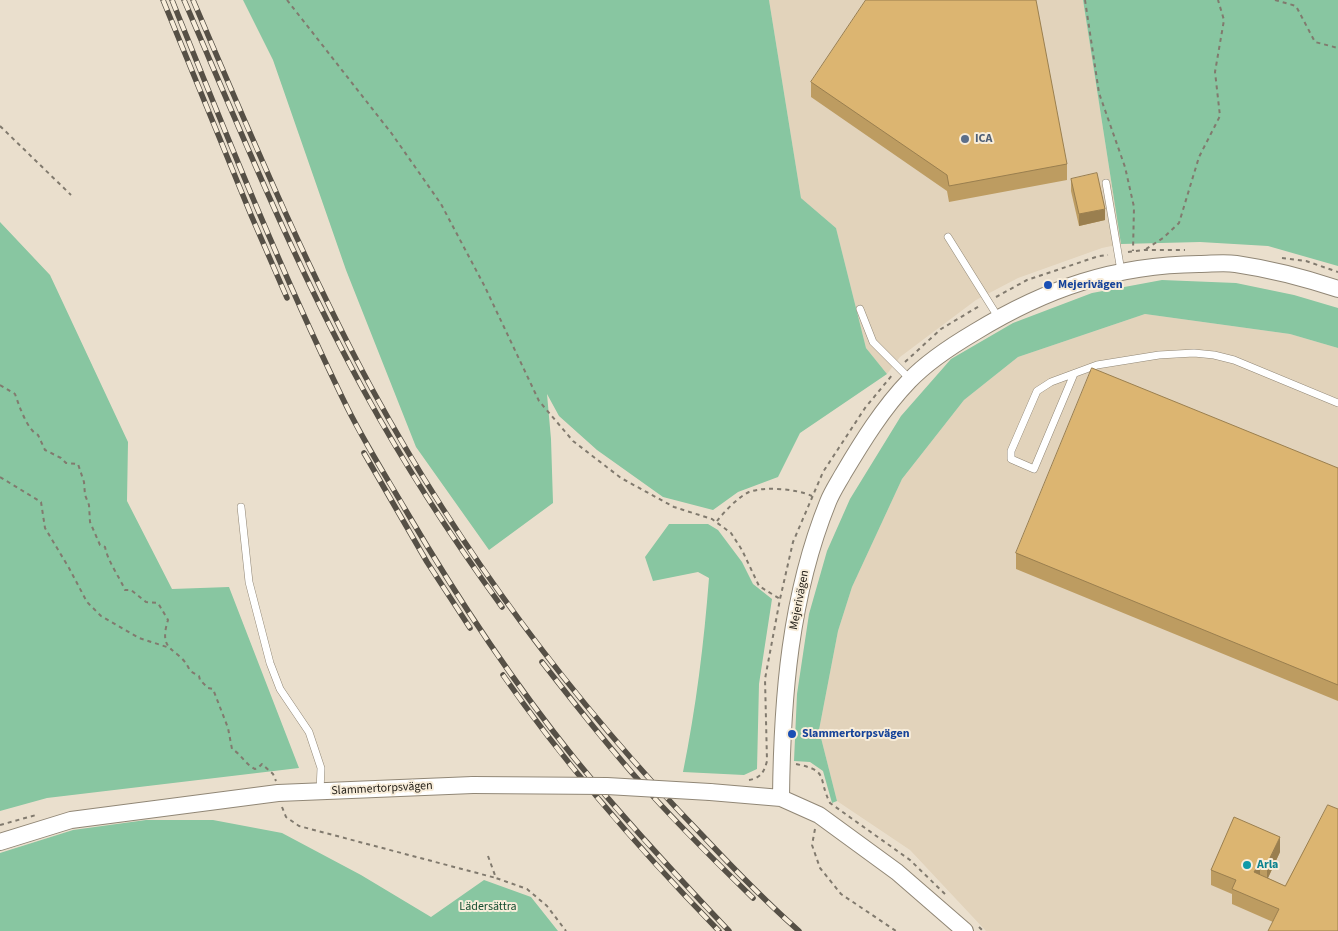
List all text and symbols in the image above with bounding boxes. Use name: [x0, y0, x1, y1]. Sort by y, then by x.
place label: ICA: [975, 132, 992, 146]
marker: ICA: [959, 133, 971, 145]
place label: Mejerivägen: [1058, 278, 1123, 292]
marker: Mejerivägen: [1042, 279, 1054, 291]
street label: Mejerivägen: [787, 569, 813, 631]
place label: Slammertorpsvägen: [802, 727, 910, 741]
marker: Slammertorpsvägen: [786, 728, 798, 740]
street label: Slammertorpsvägen: [331, 779, 433, 799]
place label: Arla: [1257, 858, 1278, 872]
marker: Arla: [1241, 859, 1253, 871]
park label: Lädersättra: [459, 900, 517, 914]

